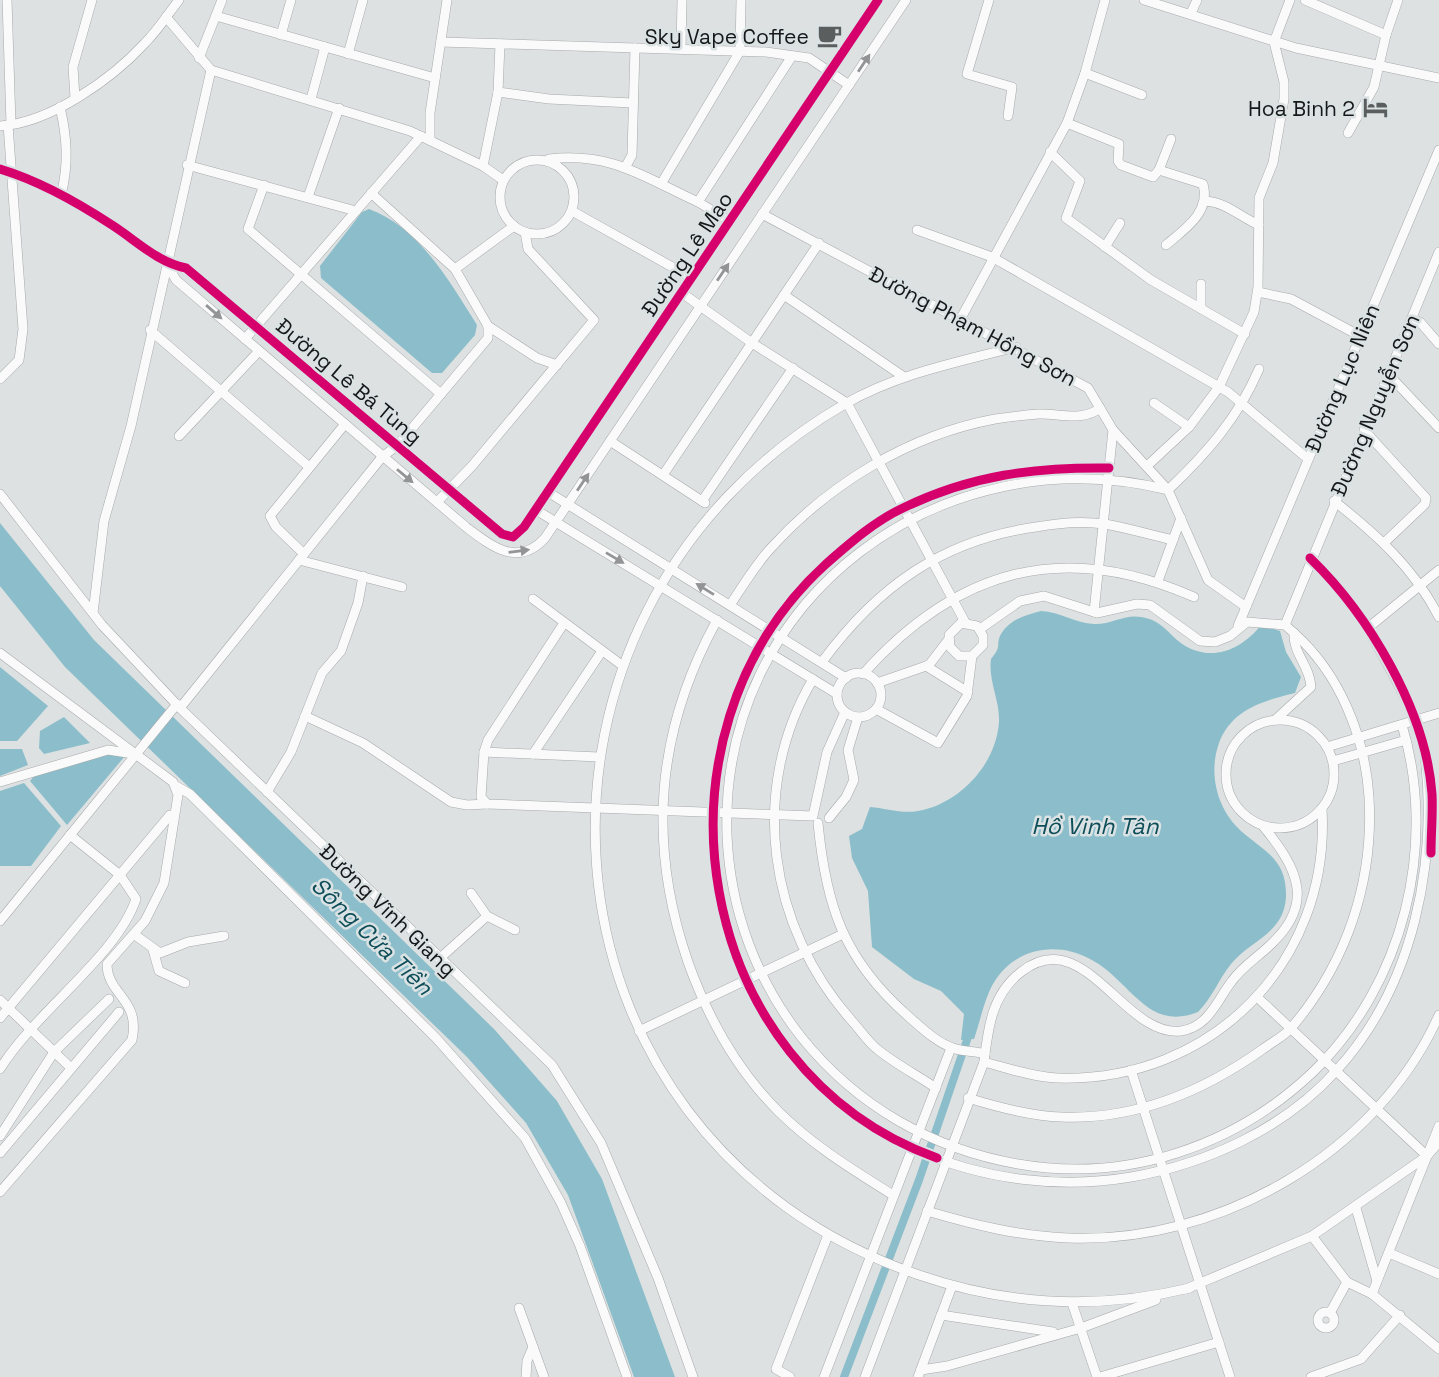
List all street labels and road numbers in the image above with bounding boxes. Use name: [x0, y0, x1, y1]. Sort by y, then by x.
street label: Đường Lê Mao: [635, 187, 739, 321]
street label: Đường Phạm Hồng Sơn: [865, 260, 1081, 392]
street label: Đường Lục Niên: [1299, 300, 1385, 456]
street label: Đường Nguyễn Sơn: [1324, 310, 1426, 500]
street label: Đường Lê Bá Tùng: [271, 312, 427, 450]
street label: Đường Vĩnh Giang: [314, 838, 462, 982]

